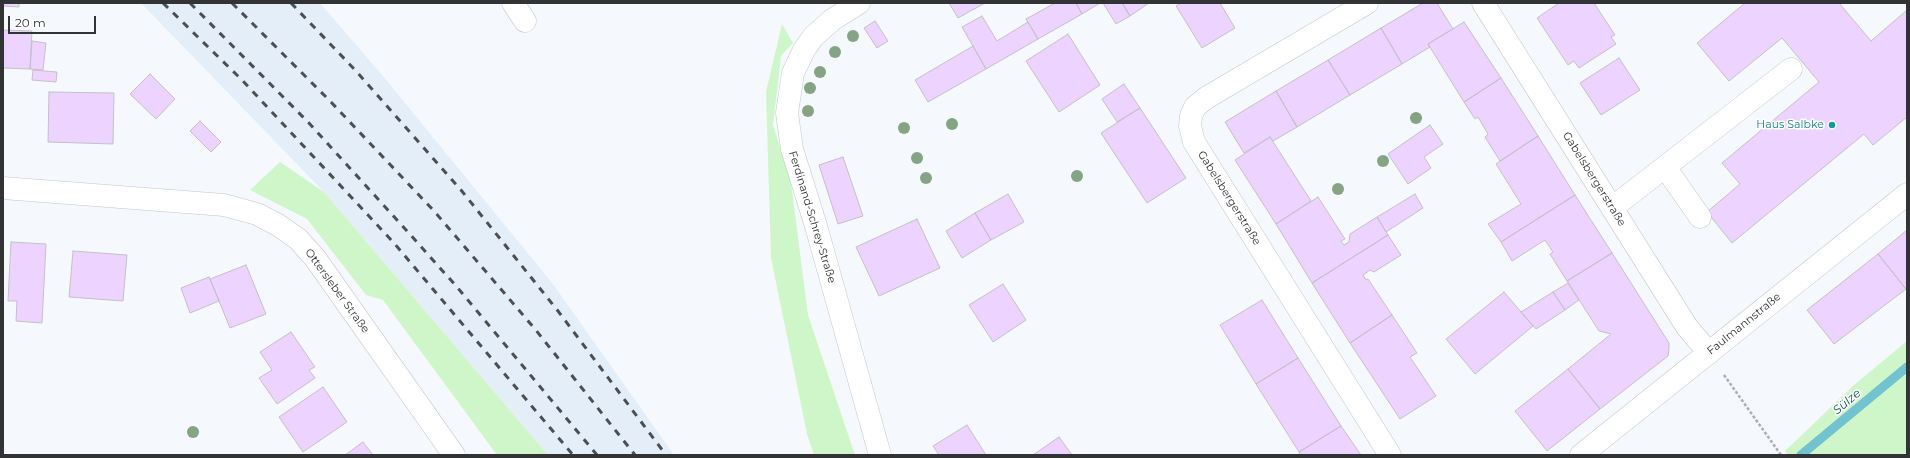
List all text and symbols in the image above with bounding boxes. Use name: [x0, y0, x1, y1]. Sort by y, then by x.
scale bar: [10, 8, 98, 34]
text: 20 m: [15, 15, 46, 30]
place label: Haus Salbke: [1756, 118, 1824, 132]
marker: Haus Salbke: [1827, 120, 1837, 130]
street label: Gabelsbergerstraße: [1560, 129, 1628, 229]
street label: Gabelsbergerstraße: [1195, 148, 1263, 248]
street label: Ferdinand-Schrey-Straße: [786, 149, 838, 285]
street label: Ottersleber Straße: [302, 246, 372, 336]
street label: Faulmannstraße: [1705, 290, 1783, 358]
water label: Sülze: [1830, 386, 1864, 418]

